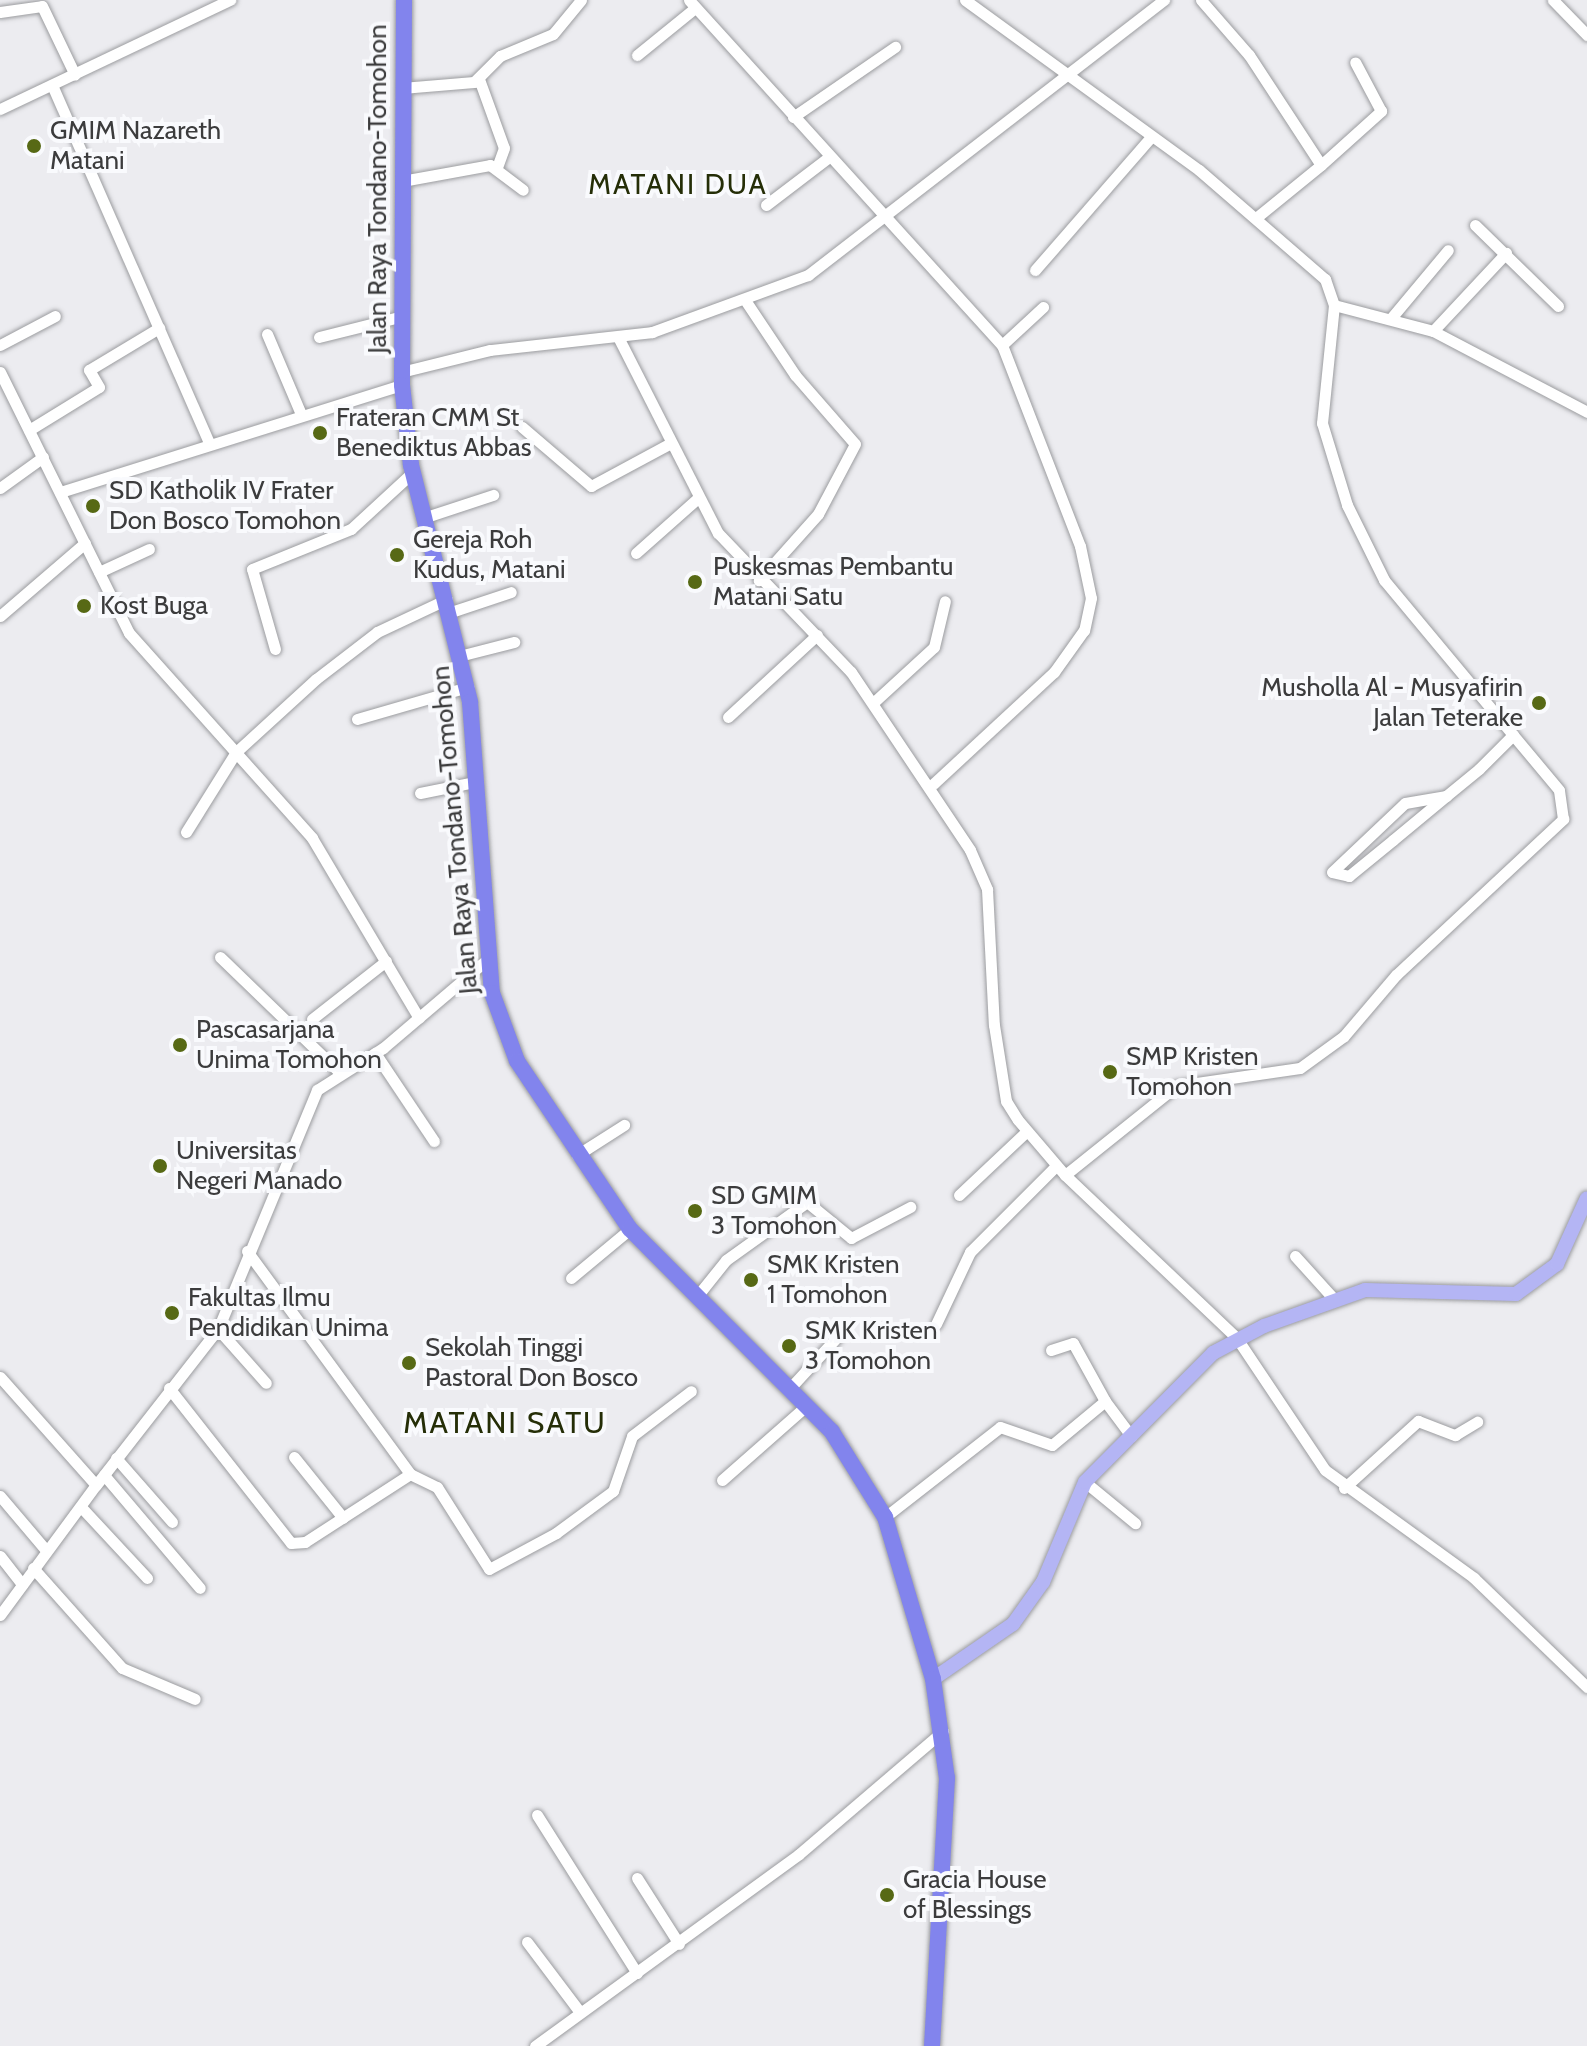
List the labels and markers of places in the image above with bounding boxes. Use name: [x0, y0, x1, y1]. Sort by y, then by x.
place label: GMIM Nazareth Matani: [50, 115, 221, 176]
marker: GMIM Nazareth Matani: [25, 137, 43, 155]
place label: Frateran CMM St Benediktus Abbas: [336, 402, 531, 464]
marker: Frateran CMM St Benediktus Abbas: [311, 424, 329, 442]
place label: SD Katholik IV Frater Don Bosco Tomohon: [109, 475, 341, 536]
marker: SD Katholik IV Frater Don Bosco Tomohon: [84, 497, 102, 515]
place label: Gereja Roh Kudus, Matani: [413, 524, 565, 586]
marker: Gereja Roh Kudus, Matani: [388, 546, 406, 564]
place label: Puskesmas Pembantu Matani Satu: [713, 551, 953, 612]
marker: Puskesmas Pembantu Matani Satu: [684, 571, 706, 593]
place label: Kost Buga: [100, 590, 208, 622]
marker: Kost Buga: [75, 597, 93, 615]
place label: Musholla Al - Musyafirin Jalan Teterake: [1261, 672, 1523, 734]
marker: Musholla Al - Musyafirin Jalan Teterake: [1530, 694, 1548, 712]
place label: Pascasarjana Unima Tomohon: [196, 1014, 382, 1076]
marker: Pascasarjana Unima Tomohon: [171, 1036, 189, 1054]
place label: SMP Kristen Tomohon: [1126, 1041, 1259, 1102]
marker: SMP Kristen Tomohon: [1101, 1063, 1119, 1081]
place label: Universitas Negeri Manado: [176, 1135, 342, 1196]
marker: Universitas Negeri Manado: [151, 1157, 169, 1175]
place label: SD GMIM 3 Tomohon: [711, 1180, 837, 1242]
marker: SD GMIM 3 Tomohon: [686, 1202, 704, 1220]
place label: SMK Kristen 1 Tomohon: [767, 1249, 899, 1310]
marker: SMK Kristen 1 Tomohon: [742, 1271, 760, 1289]
place label: Fakultas Ilmu Pendidikan Unima: [188, 1282, 388, 1344]
marker: Fakultas Ilmu Pendidikan Unima: [163, 1304, 181, 1322]
place label: SMK Kristen 3 Tomohon: [805, 1315, 937, 1376]
place label: Sekolah Tinggi Pastoral Don Bosco: [425, 1332, 638, 1394]
marker: SMK Kristen 3 Tomohon: [780, 1337, 798, 1355]
marker: Sekolah Tinggi Pastoral Don Bosco: [400, 1354, 418, 1372]
place label: Gracia House of Blessings: [903, 1864, 1046, 1926]
marker: Gracia House of Blessings: [878, 1886, 896, 1904]

